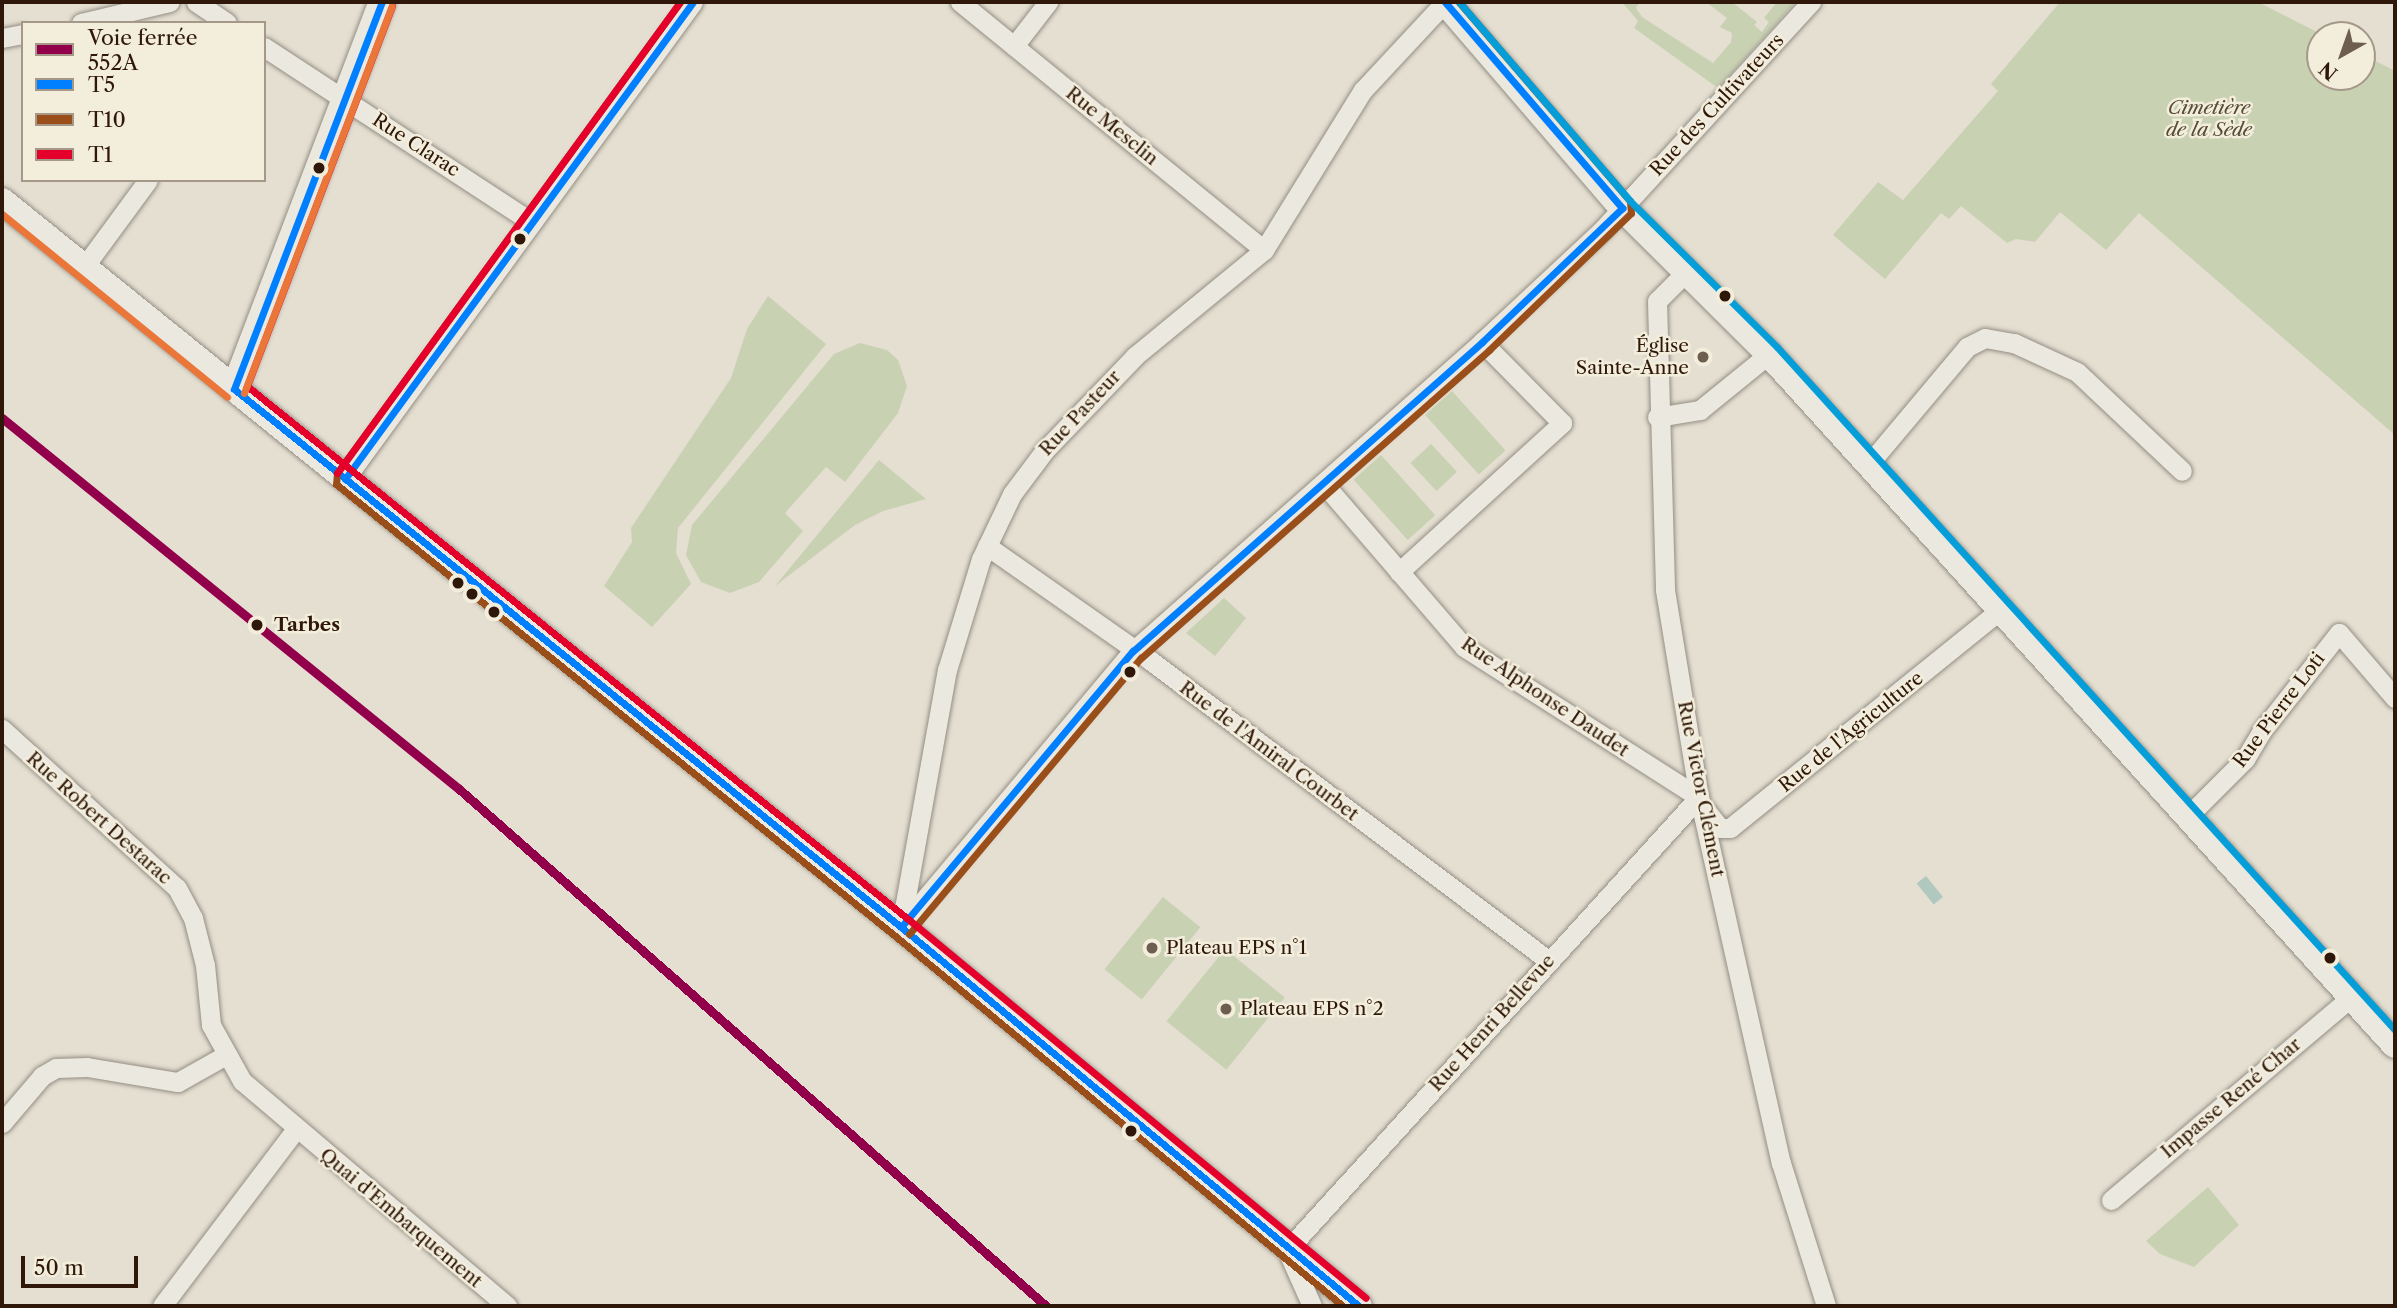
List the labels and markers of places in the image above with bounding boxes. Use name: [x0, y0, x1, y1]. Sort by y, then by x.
unlabelled marker: [312, 161, 326, 175]
unlabelled marker: [513, 232, 527, 246]
unlabelled marker: [1718, 289, 1732, 303]
place label: Église Sainte-Anne: [1576, 335, 1689, 379]
marker: Église Sainte-Anne: [1695, 349, 1711, 365]
unlabelled marker: [451, 576, 465, 590]
unlabelled marker: [465, 587, 479, 601]
unlabelled marker: [487, 605, 501, 619]
marker: Tarbes: [246, 614, 268, 636]
place label: Tarbes: [274, 614, 340, 636]
unlabelled marker: [1123, 665, 1137, 679]
place label: Plateau EPS n°1: [1166, 937, 1307, 959]
marker: Plateau EPS n°1: [1144, 940, 1160, 956]
unlabelled marker: [2323, 951, 2337, 965]
place label: Plateau EPS n°2: [1240, 998, 1384, 1020]
marker: Plateau EPS n°2: [1218, 1001, 1234, 1017]
unlabelled marker: [1124, 1124, 1138, 1138]

